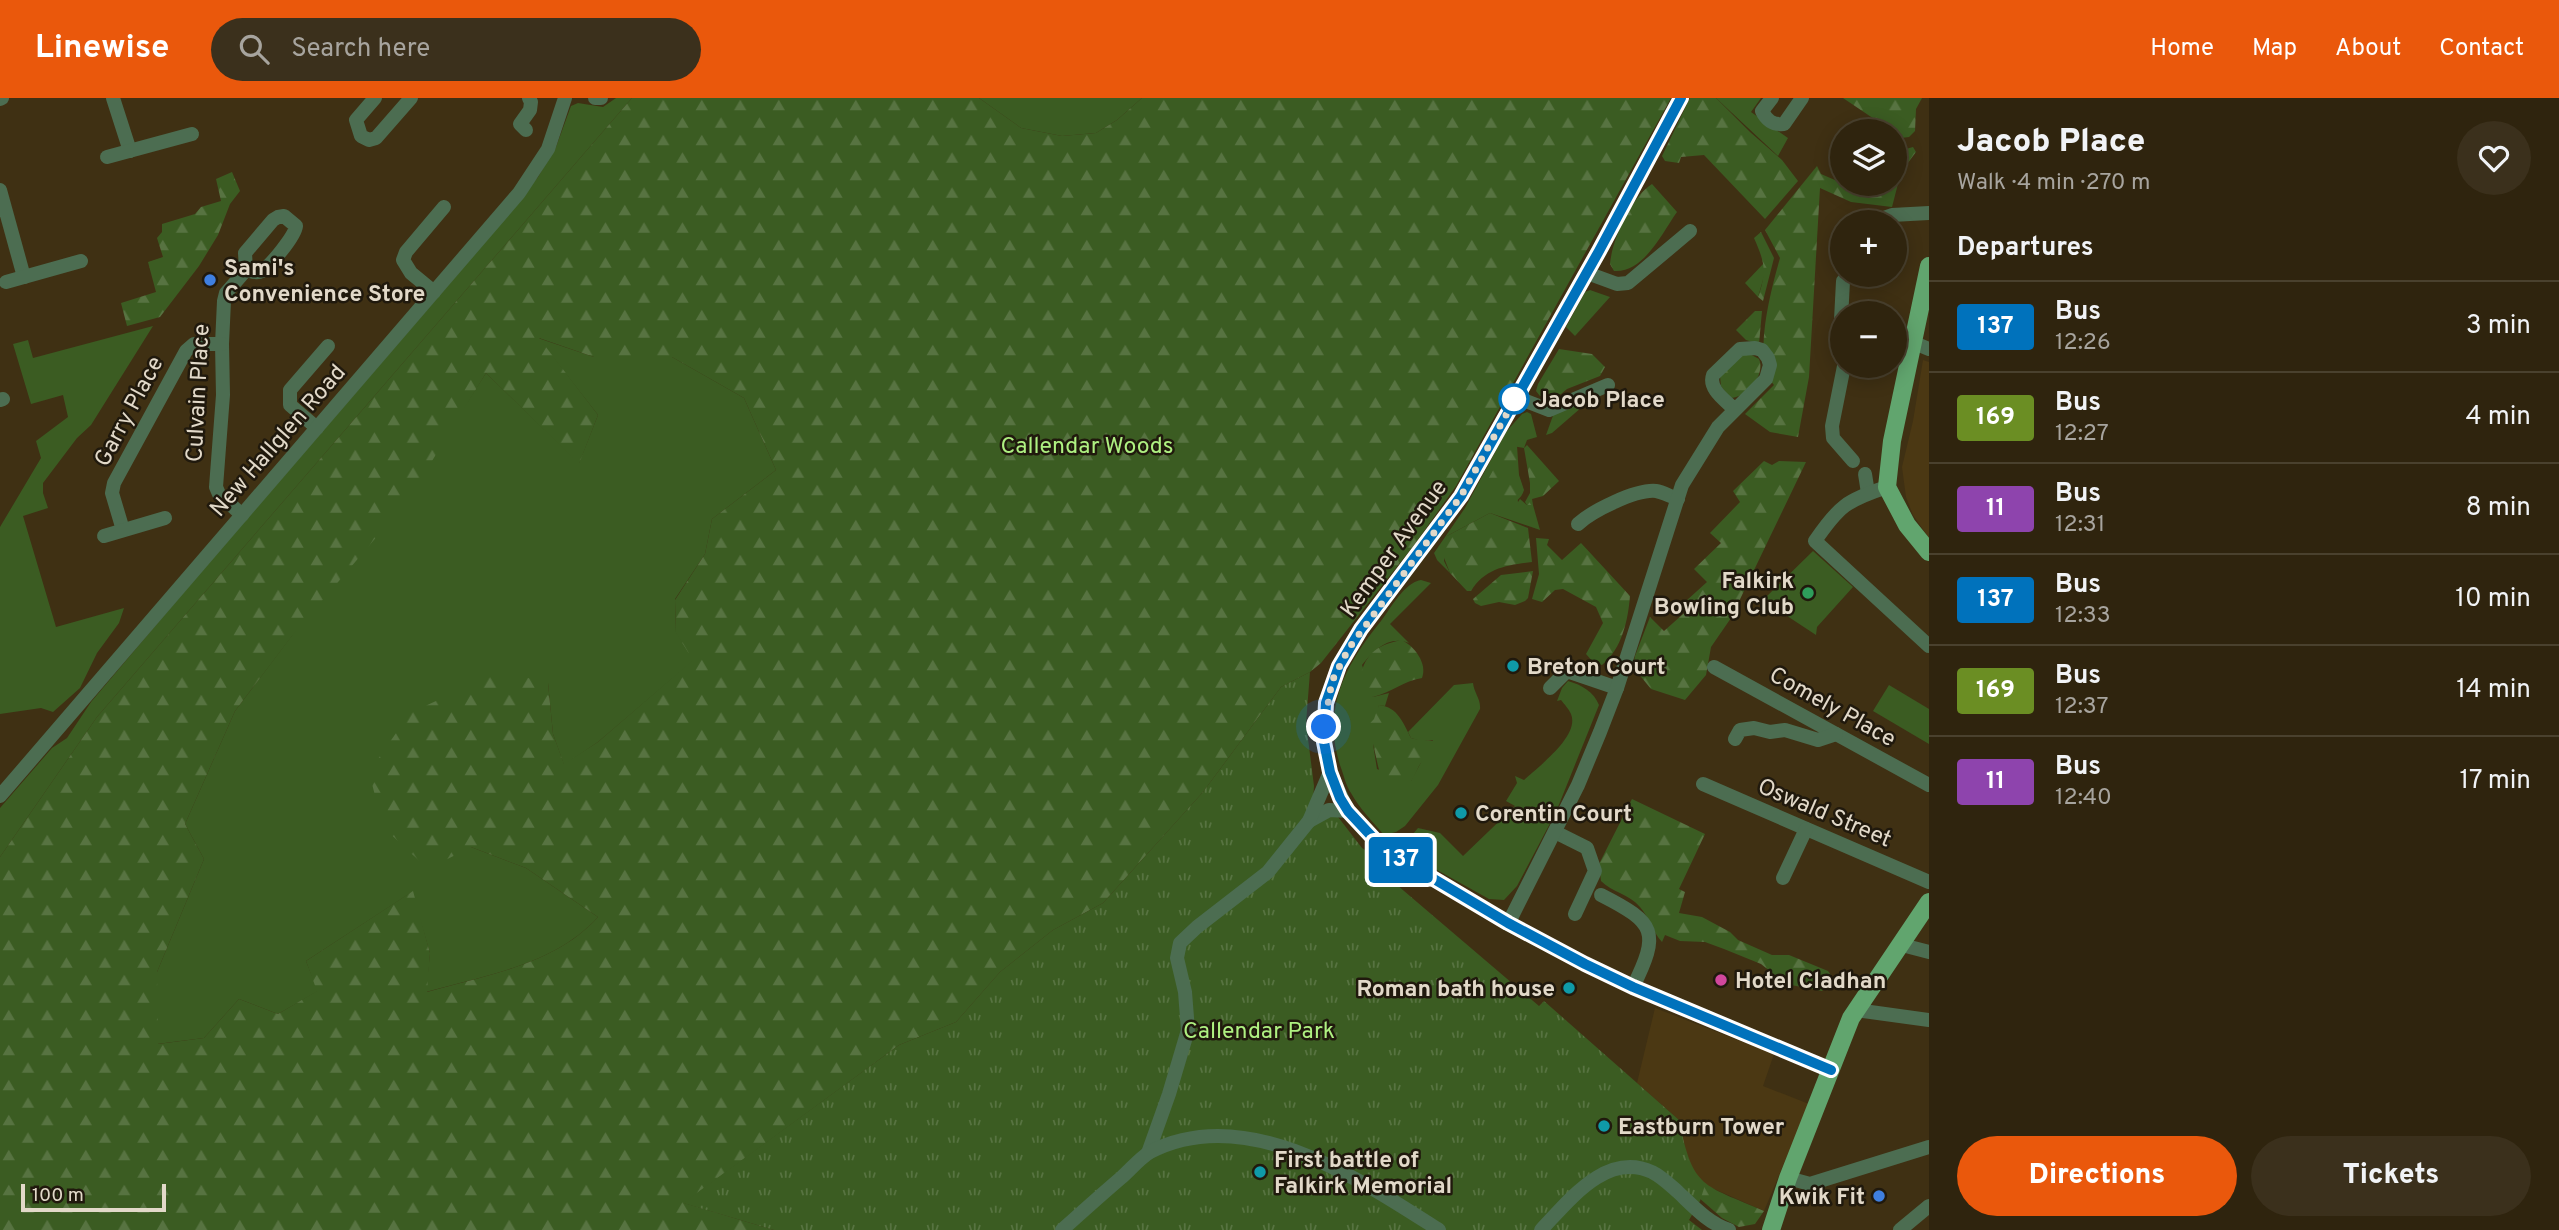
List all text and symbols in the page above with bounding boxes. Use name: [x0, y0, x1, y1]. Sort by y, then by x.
search box: [211, 18, 701, 81]
text: Linewise: [35, 28, 169, 70]
icon: search: [235, 30, 273, 68]
text: Search here: [291, 33, 430, 66]
text: Home: [2150, 34, 2214, 64]
text: Map: [2252, 34, 2297, 64]
text: About: [2335, 34, 2401, 64]
text: Contact: [2439, 34, 2524, 64]
map controls: [1830, 119, 1907, 378]
button: layers: [1830, 119, 1907, 196]
button: heart: [2457, 121, 2531, 195]
text: Jacob Place: [1957, 122, 2145, 164]
text: Walk · 4 min · 270 m: [1957, 169, 2150, 198]
button: +: [1830, 210, 1907, 287]
text: Departures: [1957, 232, 2094, 265]
place label: Sami's Convenience Store: [224, 255, 425, 310]
marker: Sami's Convenience Store: [202, 272, 218, 288]
text: Bus: [2055, 296, 2101, 329]
button: −: [1830, 301, 1907, 378]
text: 3 min: [2466, 310, 2531, 343]
text: 137: [1977, 312, 2014, 342]
street label: Culvain Place: [181, 323, 218, 463]
text: 12:26: [2055, 329, 2111, 358]
street label: Garry Place: [89, 352, 171, 472]
street label: New Hallglen Road: [205, 359, 353, 524]
marker: Jacob Place: [1499, 384, 1529, 414]
place label: Jacob Place: [1535, 387, 1665, 416]
text: Bus: [2055, 387, 2101, 420]
text: 4 min: [2465, 401, 2531, 434]
text: 169: [1976, 403, 2015, 433]
text: 12:27: [2055, 420, 2109, 449]
park label: Callendar Woods: [1000, 433, 1174, 462]
street label: Kemper Avenue: [1335, 475, 1455, 624]
text: Bus: [2055, 478, 2101, 511]
text: 8 min: [2466, 492, 2531, 525]
text: 11: [1986, 494, 2005, 524]
text: 12:31: [2055, 511, 2105, 540]
place label: Falkirk Bowling Club: [1654, 568, 1794, 623]
text: Bus: [2055, 569, 2101, 602]
text: 10 min: [2455, 583, 2531, 616]
marker: Falkirk Bowling Club: [1800, 585, 1816, 601]
text: 137: [1977, 585, 2014, 615]
text: 12:33: [2055, 602, 2111, 631]
place label: Breton Court: [1527, 654, 1666, 683]
marker: Breton Court: [1505, 658, 1521, 674]
text: Bus: [2055, 660, 2101, 693]
street label: Comely Place: [1763, 661, 1900, 755]
text: 14 min: [2456, 674, 2531, 707]
text: 169: [1976, 676, 2015, 706]
text: 12:37: [2055, 693, 2108, 722]
your location: [1306, 709, 1341, 744]
text: Bus: [2055, 751, 2101, 784]
text: 17 min: [2459, 765, 2531, 798]
text: 11: [1986, 767, 2005, 797]
street label: Oswald Street: [1753, 773, 1895, 856]
text: 12:40: [2055, 784, 2112, 813]
place label: Corentin Court: [1475, 801, 1632, 830]
marker: Corentin Court: [1453, 805, 1469, 821]
line badge: 137: [1361, 837, 1441, 883]
text: 137: [1383, 845, 1419, 875]
place label: Hotel Cladhan: [1735, 968, 1886, 997]
marker: Hotel Cladhan: [1713, 972, 1729, 988]
place label: Roman bath house: [1356, 976, 1555, 1005]
marker: Roman bath house: [1561, 980, 1577, 996]
park label: Callendar Park: [1183, 1018, 1335, 1047]
place label: Eastburn Tower: [1618, 1114, 1785, 1143]
marker: Eastburn Tower: [1596, 1118, 1612, 1134]
button: Directions: [1957, 1136, 2237, 1216]
button: Tickets: [2251, 1136, 2531, 1216]
place label: First battle of Falkirk Memorial: [1274, 1147, 1452, 1202]
marker: First battle of Falkirk Memorial: [1252, 1164, 1268, 1180]
scale bar: [21, 1181, 166, 1213]
text: 100 m: [32, 1184, 84, 1208]
place label: Kwik Fit: [1779, 1184, 1865, 1213]
marker: Kwik Fit: [1871, 1188, 1887, 1204]

